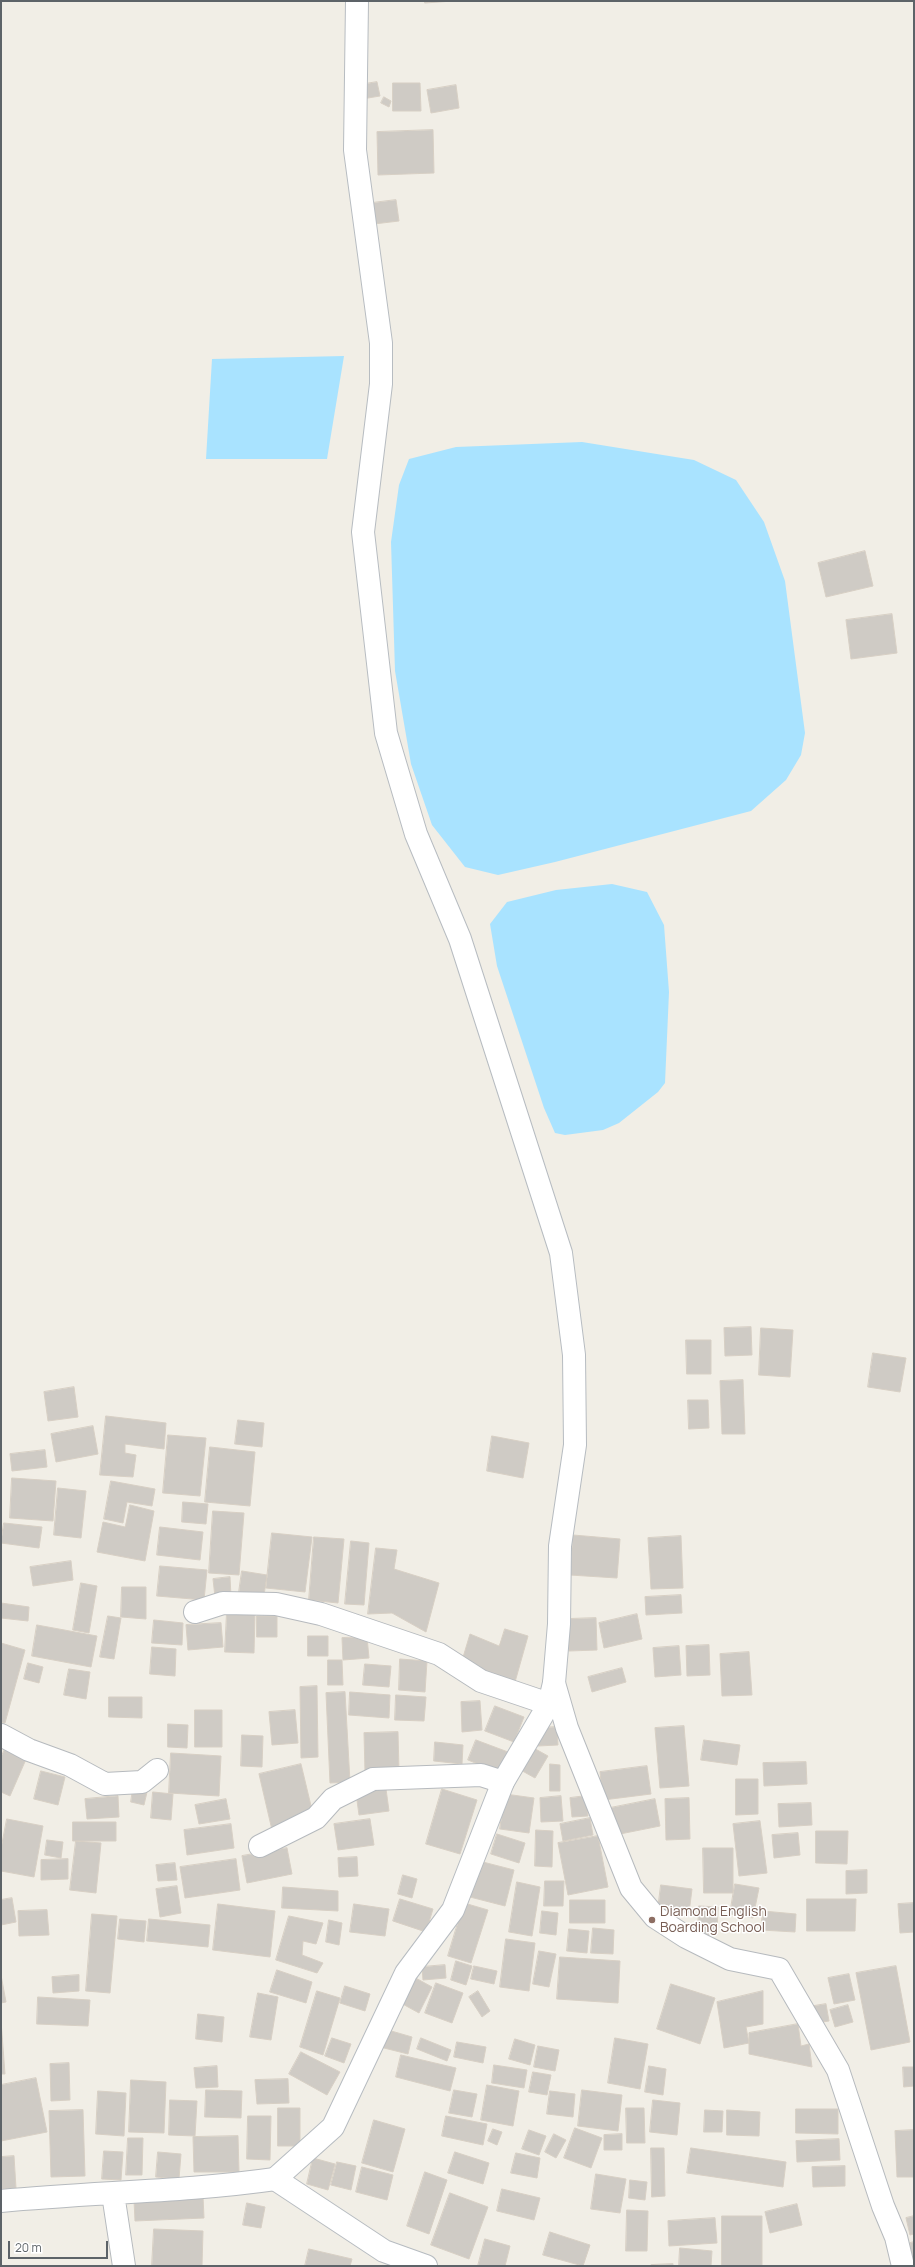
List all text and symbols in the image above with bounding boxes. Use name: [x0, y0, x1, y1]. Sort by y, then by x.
place label: Diamond English Boarding School: [660, 1904, 767, 1936]
marker: Diamond English Boarding School: [647, 1915, 657, 1925]
scale bar: [10, 2233, 110, 2259]
text: 20 m: [15, 2239, 42, 2256]

